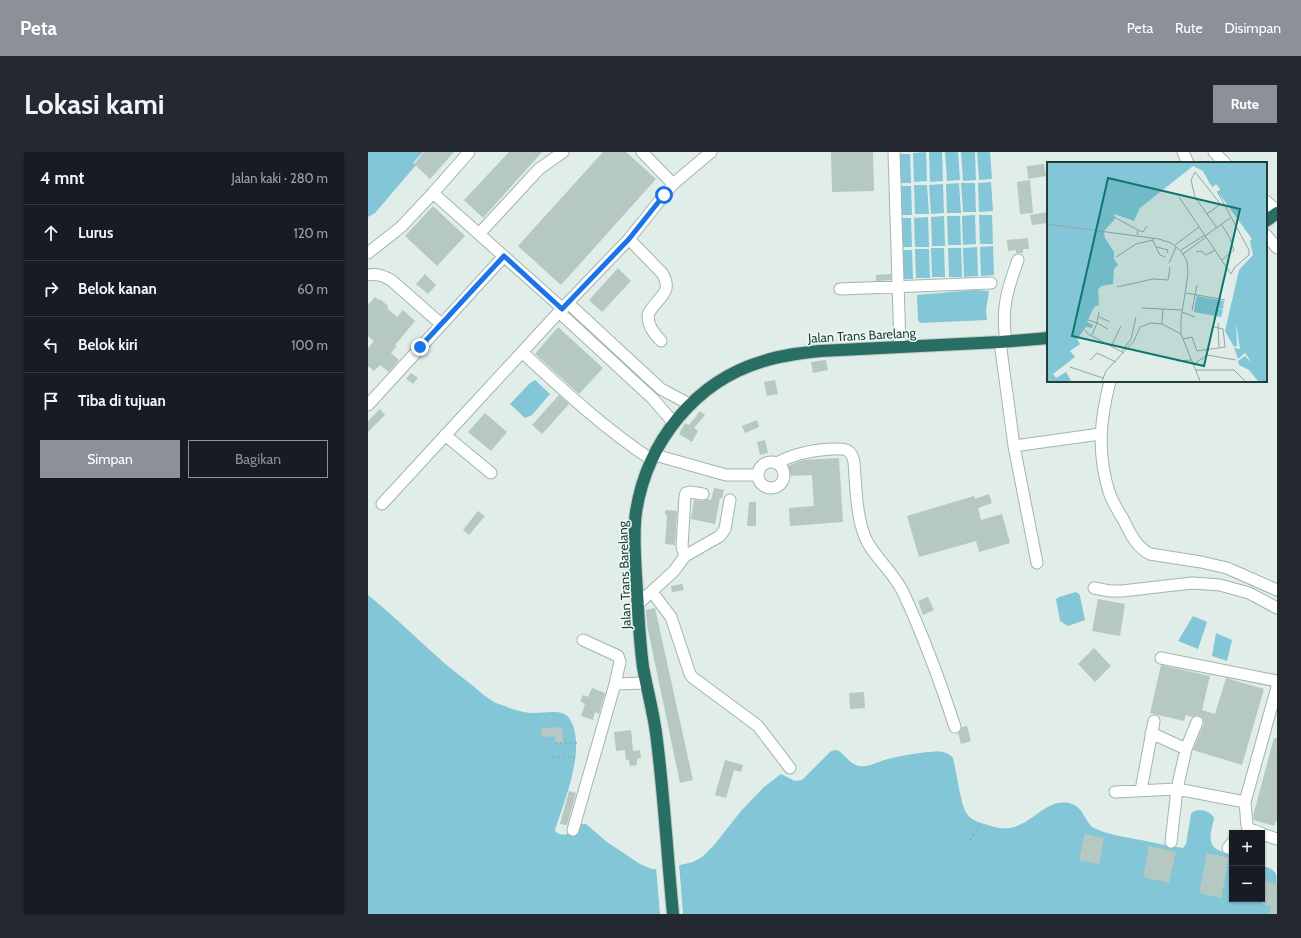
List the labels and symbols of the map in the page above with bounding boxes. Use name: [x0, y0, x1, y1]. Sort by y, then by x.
inset map: [1047, 162, 1267, 382]
route start: [655, 186, 673, 204]
street label: Jalan Trans Barelang: [807, 324, 917, 346]
route end: [411, 338, 429, 356]
street label: Jalan Trans Barelang: [614, 520, 634, 630]

